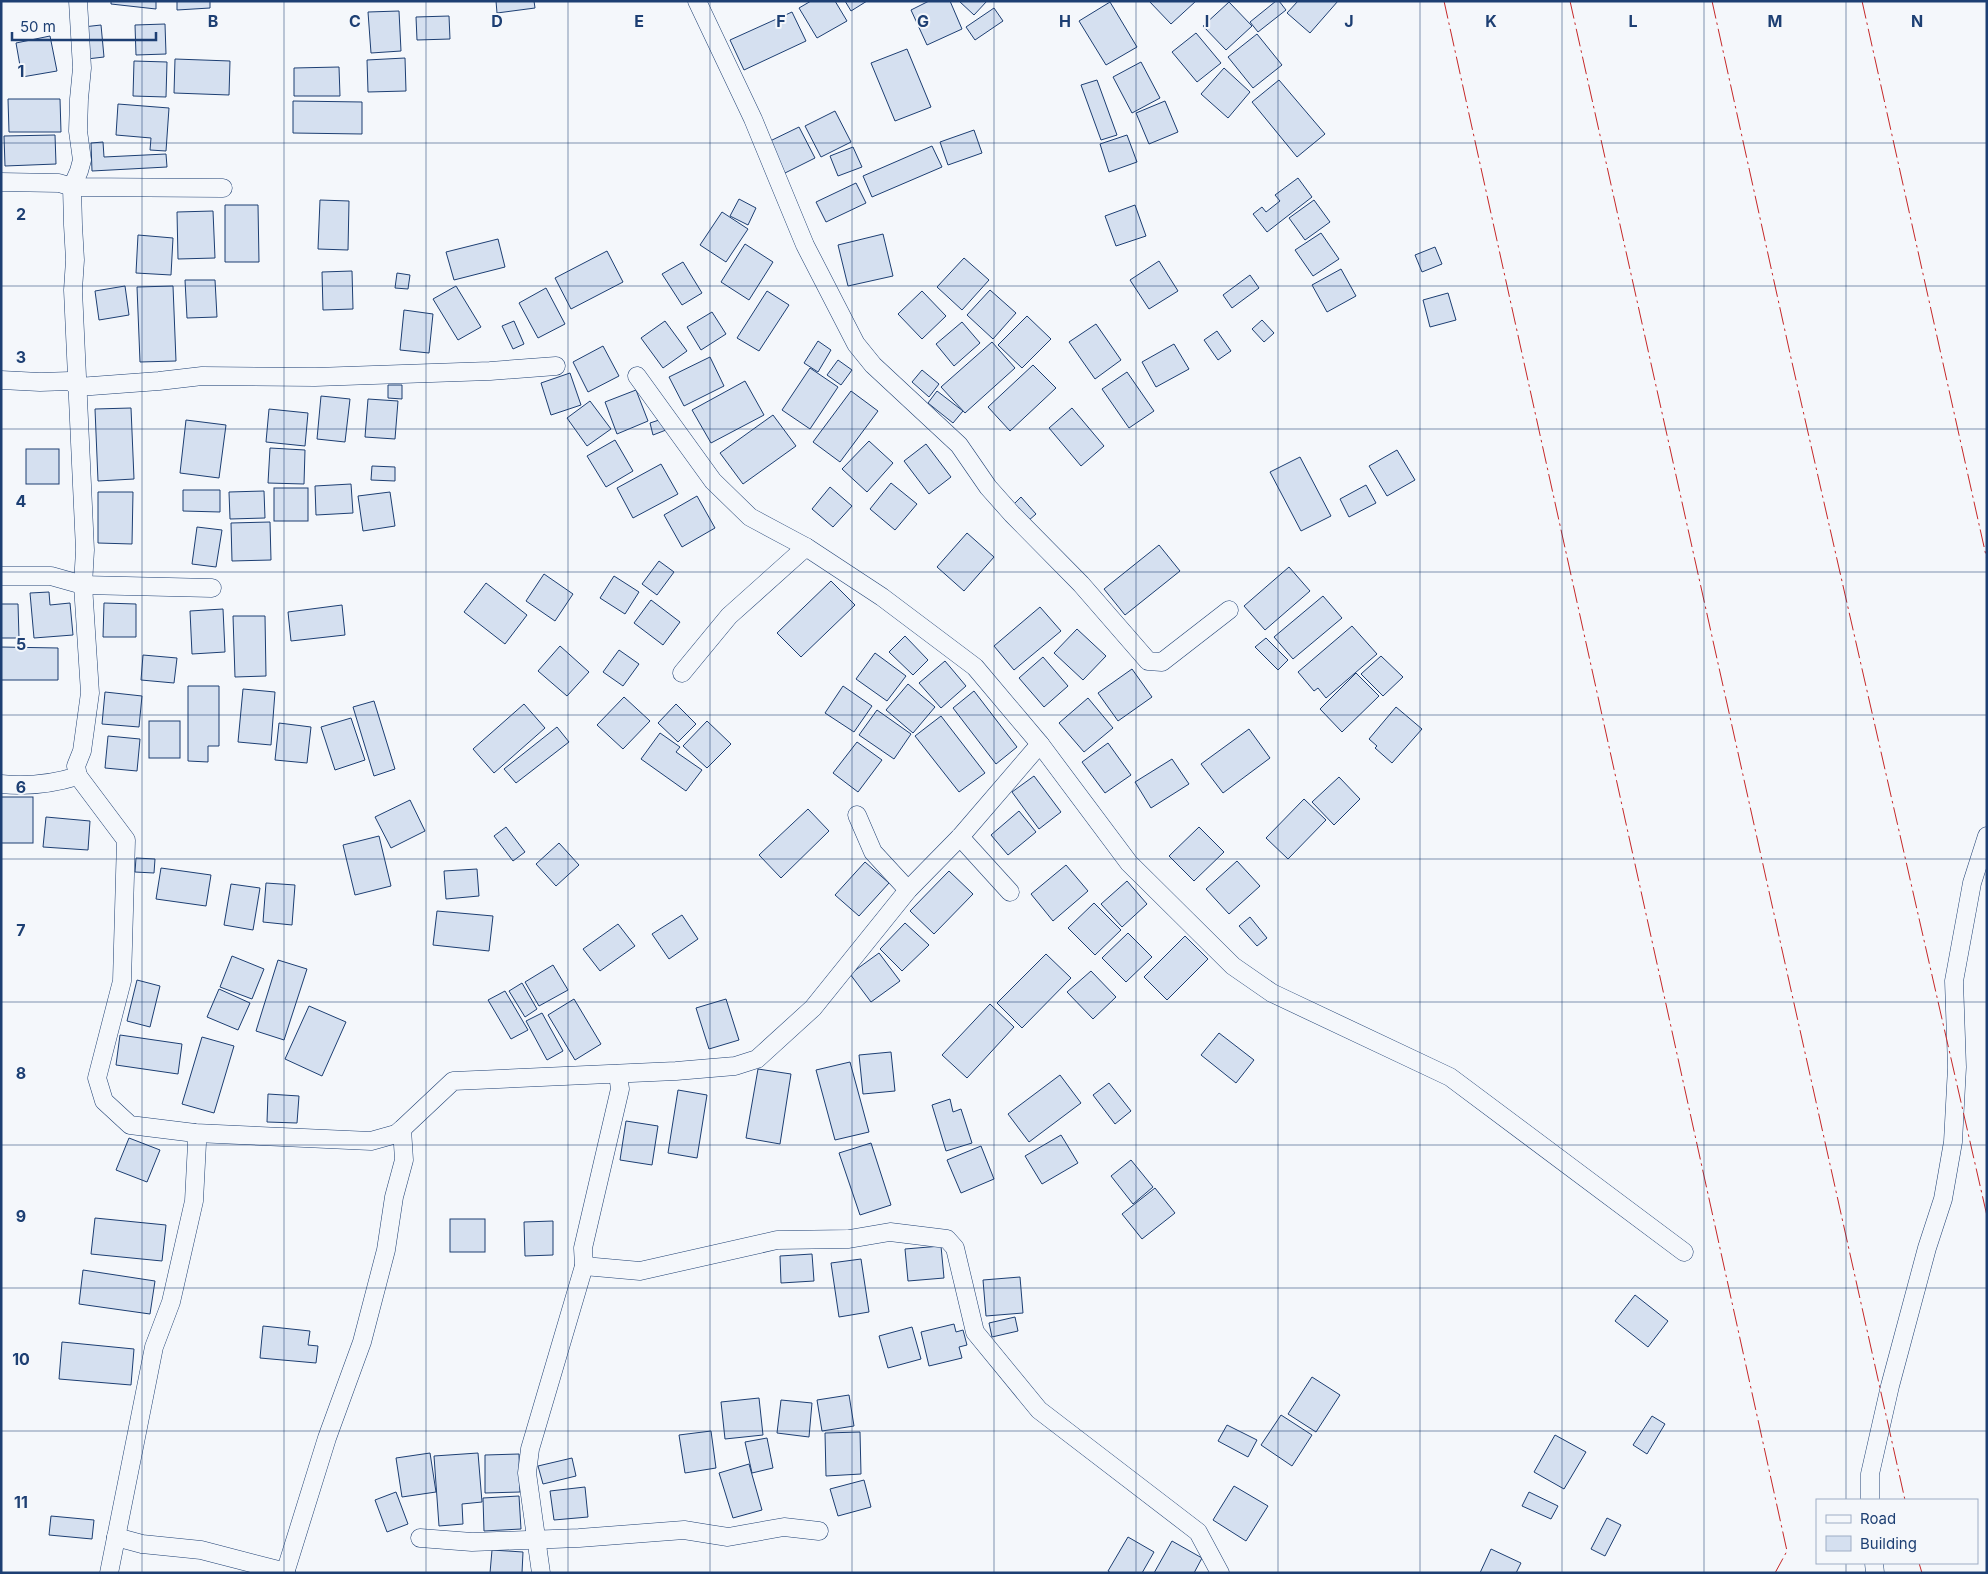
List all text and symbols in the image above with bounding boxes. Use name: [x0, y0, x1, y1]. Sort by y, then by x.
scale bar: [12, 10, 156, 42]
text: B: [208, 11, 218, 31]
text: C: [349, 11, 361, 31]
text: D: [491, 11, 503, 31]
text: E: [634, 11, 644, 31]
text: F: [776, 11, 786, 31]
text: G: [917, 11, 929, 31]
text: H: [1059, 11, 1071, 31]
text: I: [1205, 11, 1209, 31]
text: J: [1344, 11, 1354, 31]
text: K: [1485, 11, 1497, 31]
text: L: [1628, 11, 1638, 31]
text: M: [1768, 11, 1782, 31]
text: N: [1911, 11, 1923, 31]
text: 50 m: [20, 17, 56, 36]
text: 1: [18, 61, 24, 81]
text: 2: [16, 204, 26, 224]
text: 3: [16, 347, 26, 367]
text: 4: [16, 491, 27, 511]
text: 5: [16, 634, 26, 654]
text: 6: [16, 777, 26, 797]
text: 7: [16, 920, 26, 940]
text: 8: [16, 1063, 26, 1083]
text: 9: [16, 1206, 26, 1226]
text: 10: [12, 1349, 30, 1369]
text: 11: [14, 1492, 28, 1512]
legend: [1816, 1499, 1978, 1564]
text: Road: [1860, 1509, 1896, 1528]
text: Building: [1860, 1534, 1917, 1553]

